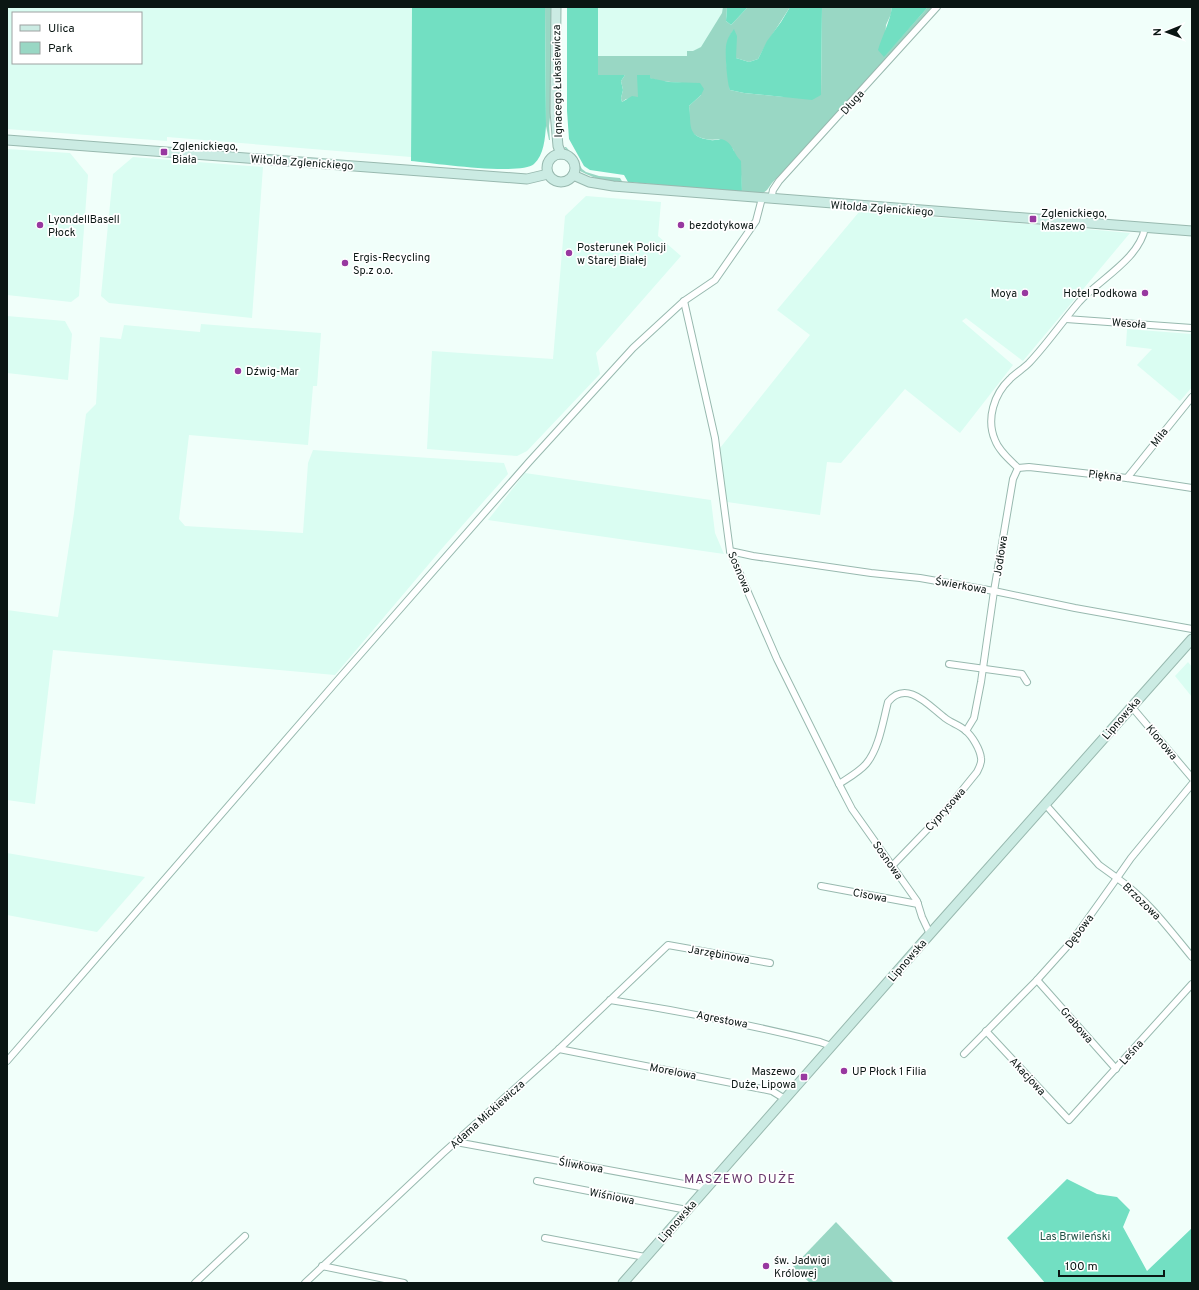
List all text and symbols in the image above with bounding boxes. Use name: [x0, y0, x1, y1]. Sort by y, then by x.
legend: [12, 12, 142, 64]
north arrow: [1147, 12, 1187, 52]
text: Ulica: [48, 21, 75, 37]
street label: Ignacego Łukasiewicza: [550, 24, 566, 138]
text: N: [1151, 28, 1165, 36]
text: Park: [48, 41, 73, 57]
street label: Długa: [838, 87, 868, 118]
place label: Zglenickiego, Biała: [172, 140, 238, 167]
marker: Zglenickiego, Biała: [159, 147, 169, 157]
street label: Witolda Zglenickiego: [250, 152, 354, 174]
street label: Witolda Zglenickiego: [830, 198, 934, 220]
place label: Zglenickiego, Maszewo: [1041, 207, 1107, 234]
place label: LyondellBasell Płock: [48, 213, 120, 240]
marker: Zglenickiego, Maszewo: [1028, 214, 1038, 224]
place label: bezdotykowa: [689, 219, 754, 233]
marker: LyondellBasell Płock: [35, 220, 45, 230]
marker: bezdotykowa: [676, 220, 686, 230]
place label: Posterunek Policji w Starej Białej: [577, 241, 666, 268]
marker: Posterunek Policji w Starej Białej: [564, 248, 574, 258]
place label: Ergis-Recycling Sp.z o.o.: [353, 251, 430, 278]
marker: Ergis-Recycling Sp.z o.o.: [340, 258, 350, 268]
place label: Moya: [991, 287, 1017, 301]
place label: Hotel Podkowa: [1063, 287, 1137, 301]
marker: Moya: [1020, 288, 1030, 298]
marker: Hotel Podkowa: [1140, 288, 1150, 298]
street label: Wesoła: [1111, 316, 1147, 332]
place label: Dźwig-Mar: [246, 365, 300, 379]
marker: Dźwig-Mar: [233, 366, 243, 376]
street label: Miła: [1148, 425, 1172, 450]
street label: Piękna: [1087, 467, 1123, 485]
street label: Jodłowa: [991, 535, 1011, 577]
street label: Sosnowa: [724, 550, 754, 595]
street label: Świerkowa: [934, 574, 988, 597]
street label: Lipnowska: [1099, 694, 1144, 743]
street label: Klonowa: [1142, 722, 1180, 763]
street label: Cyprysowa: [923, 785, 969, 834]
street label: Sosnowa: [869, 839, 906, 883]
street label: Brzozowa: [1119, 880, 1164, 924]
street label: Cisowa: [852, 886, 888, 906]
street label: Dębowa: [1062, 912, 1097, 951]
street label: Lipnowska: [885, 936, 930, 985]
street label: Jarzębinowa: [687, 943, 751, 967]
street label: Grabowa: [1057, 1005, 1096, 1047]
street label: Agrestowa: [695, 1008, 749, 1032]
street label: Leśna: [1117, 1037, 1147, 1068]
street label: Akacjowa: [1006, 1055, 1049, 1099]
street label: Morelowa: [648, 1061, 698, 1083]
place label: Maszewo Duże, Lipowa: [731, 1065, 796, 1092]
place label: UP Płock 1 Filia: [852, 1065, 926, 1079]
marker: UP Płock 1 Filia: [839, 1066, 849, 1076]
marker: Maszewo Duże, Lipowa: [799, 1072, 809, 1082]
street label: Adama Mickiewicza: [447, 1077, 528, 1152]
street label: Śliwkowa: [557, 1154, 605, 1177]
district label: MASZEWO DUŻE: [684, 1170, 796, 1188]
street label: Wiśniowa: [588, 1186, 636, 1208]
street label: Lipnowska: [655, 1197, 700, 1246]
park label: Las Brwileński: [1040, 1230, 1110, 1244]
scale bar: [1059, 1252, 1164, 1278]
place label: św. Jadwigi Królowej: [774, 1254, 829, 1281]
text: 100 m: [1065, 1259, 1098, 1275]
marker: św. Jadwigi Królowej: [761, 1261, 771, 1271]

